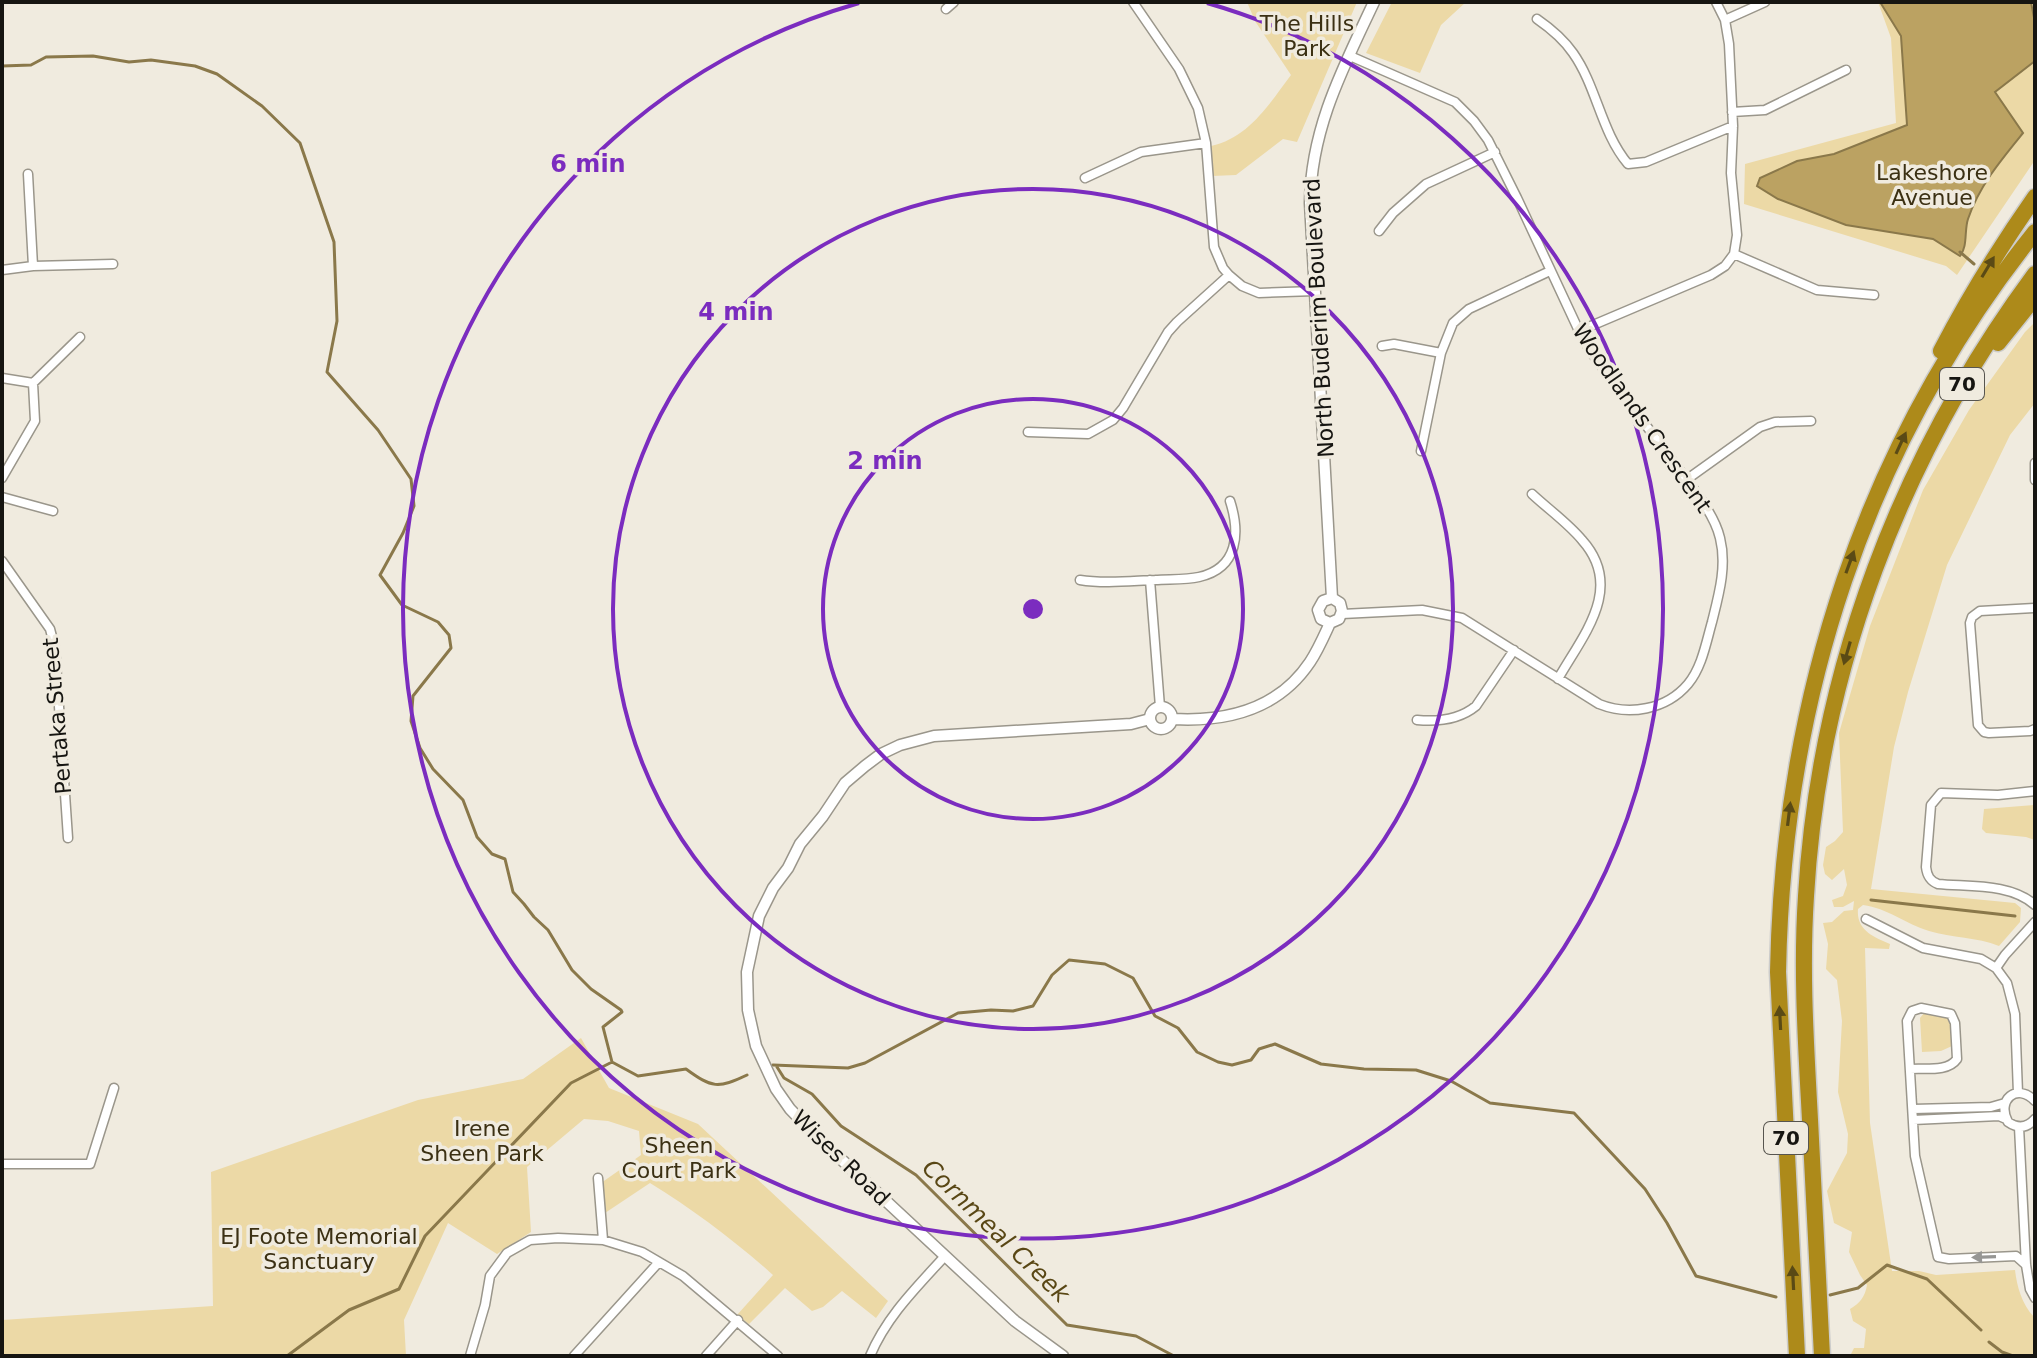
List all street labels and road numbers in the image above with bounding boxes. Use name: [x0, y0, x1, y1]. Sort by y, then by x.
street label: North Buderim Boulevard: [1299, 178, 1339, 458]
street label: Woodlands Crescent: [1567, 319, 1717, 517]
road number: 70: [1940, 368, 1984, 400]
street label: Pertaka Street: [38, 636, 76, 795]
street label: Wises Road: [787, 1105, 895, 1211]
road number: 70: [1764, 1122, 1808, 1154]

